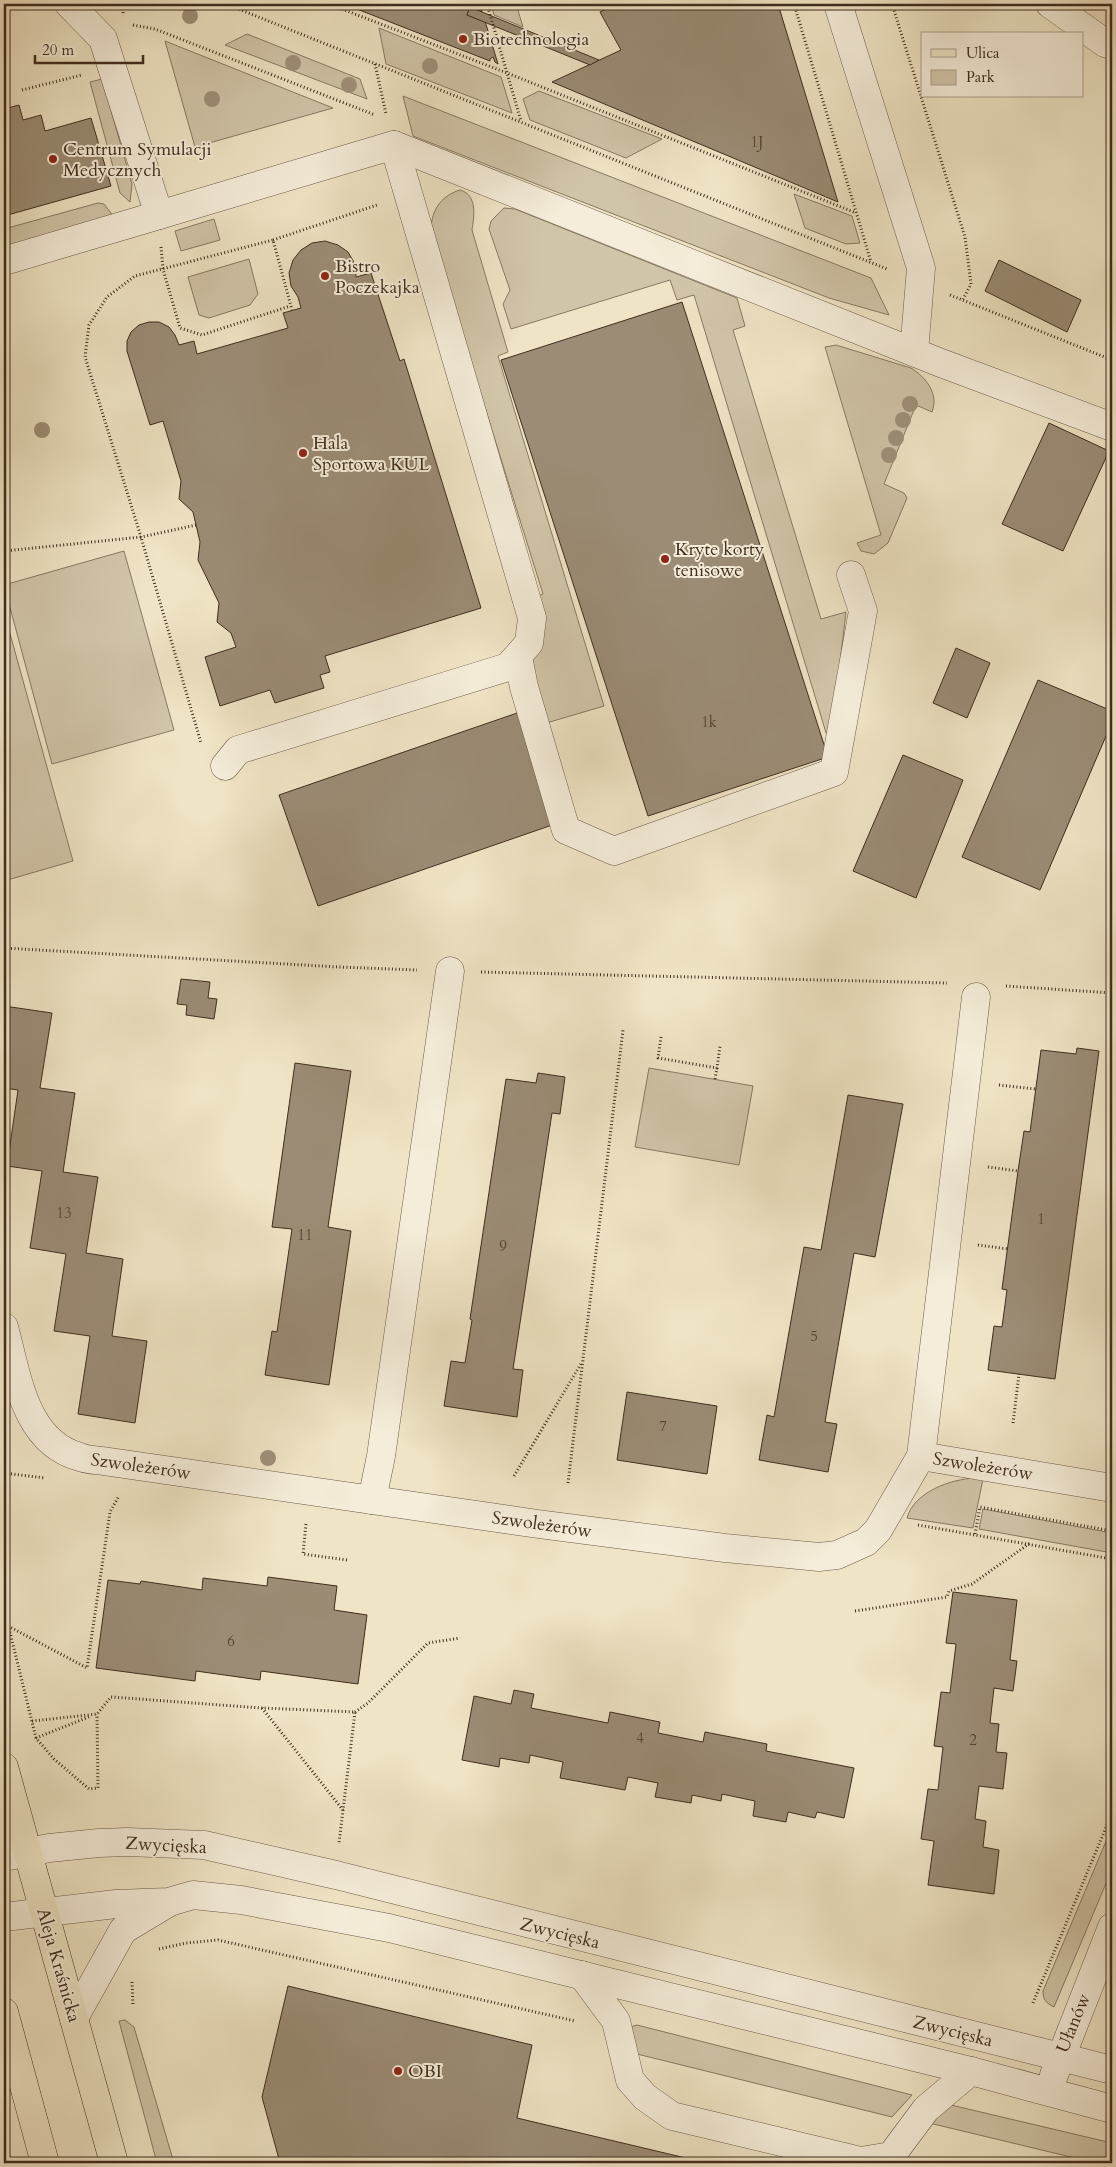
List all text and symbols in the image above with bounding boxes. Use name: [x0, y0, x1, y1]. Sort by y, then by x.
place label: Biotechnologia: [473, 27, 589, 52]
scale bar: [35, 32, 142, 64]
legend: [921, 32, 1084, 98]
marker: Biotechnologia: [457, 33, 469, 45]
text: 20 m: [42, 40, 74, 60]
text: Ulica: [966, 43, 1000, 63]
text: Park: [966, 67, 995, 87]
house number: 1J: [751, 132, 763, 152]
place label: Centrum Symulacji Medycznych: [63, 137, 212, 183]
marker: Centrum Symulacji Medycznych: [47, 153, 59, 165]
place label: Bistro Poczekajka: [335, 254, 420, 300]
marker: Bistro Poczekajka: [319, 270, 331, 282]
place label: Hala Sportowa KUL: [313, 431, 429, 477]
marker: Hala Sportowa KUL: [297, 447, 309, 459]
place label: Kryte korty tenisowe: [675, 537, 765, 583]
marker: Kryte korty tenisowe: [659, 553, 671, 565]
house number: 1k: [701, 712, 717, 732]
house number: 13: [56, 1203, 72, 1223]
house number: 1: [1037, 1209, 1045, 1229]
house number: 11: [297, 1225, 313, 1245]
house number: 9: [499, 1236, 507, 1256]
house number: 5: [810, 1326, 818, 1346]
house number: 7: [659, 1416, 667, 1436]
street label: Szwoleżerów: [931, 1446, 1035, 1487]
street label: Szwoleżerów: [89, 1447, 193, 1486]
street label: Szwoleżerów: [490, 1505, 594, 1544]
house number: 6: [227, 1631, 235, 1651]
house number: 4: [636, 1728, 644, 1748]
house number: 2: [969, 1730, 977, 1750]
street label: Zwycięska: [125, 1831, 208, 1860]
street label: Aleja Kraśnicka: [30, 1905, 87, 2025]
street label: Zwycięska: [517, 1911, 603, 1956]
street label: Ułanów: [1050, 1989, 1097, 2057]
street label: Zwycięska: [910, 2009, 996, 2054]
place label: OBI: [408, 2059, 442, 2084]
marker: OBI: [392, 2065, 404, 2077]

